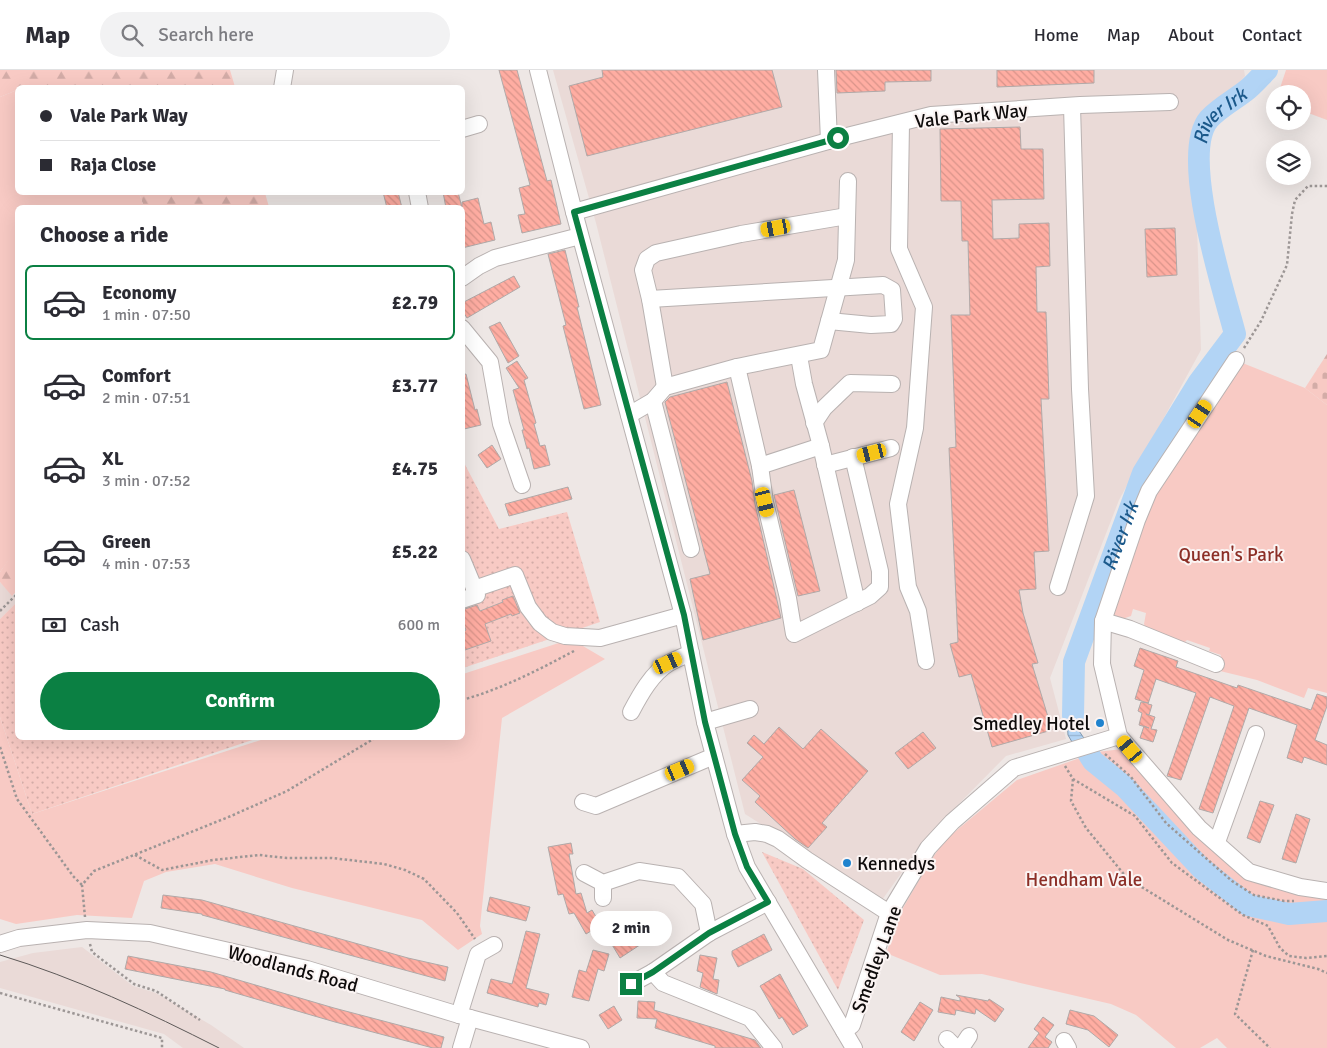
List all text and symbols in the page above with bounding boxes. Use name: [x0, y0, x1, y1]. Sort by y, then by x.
search box: [100, 12, 450, 57]
text: Map: [25, 20, 70, 50]
icon: search: [118, 21, 146, 49]
text: Search here: [158, 23, 254, 47]
text: Home: [1034, 24, 1079, 46]
text: Map: [1107, 24, 1140, 46]
text: About: [1168, 24, 1214, 46]
text: Contact: [1242, 24, 1302, 46]
water label: River Irk: [1188, 81, 1253, 146]
map controls: [1266, 85, 1311, 185]
button: locate: [1266, 85, 1311, 130]
street label: Vale Park Way: [914, 98, 1029, 134]
text: Vale Park Way: [70, 104, 188, 128]
route start: [827, 127, 849, 149]
button: layers: [1266, 140, 1311, 185]
text: Raja Close: [70, 153, 156, 177]
car: [759, 218, 792, 238]
text: Choose a ride: [40, 221, 168, 248]
icon: car: [42, 280, 87, 325]
text: Economy: [102, 281, 176, 305]
text: £2.79: [392, 291, 438, 315]
text: 1 min · 07:50: [102, 305, 191, 325]
icon: car: [42, 363, 87, 408]
text: Comfort: [102, 364, 171, 388]
text: £3.77: [392, 374, 438, 398]
text: 2 min · 07:51: [102, 388, 191, 408]
car: [1185, 397, 1214, 431]
car: [855, 442, 888, 464]
icon: car: [42, 446, 87, 491]
text: XL: [102, 447, 124, 471]
text: £4.75: [392, 457, 438, 481]
text: 3 min · 07:52: [102, 471, 191, 491]
car: [754, 486, 775, 518]
water label: River Irk: [1096, 497, 1145, 574]
icon: car: [42, 529, 87, 574]
text: Green: [102, 530, 151, 554]
text: £5.22: [392, 540, 438, 564]
park label: Queen's Park: [1178, 543, 1284, 567]
text: 4 min · 07:53: [102, 554, 191, 574]
icon: cash: [40, 611, 68, 639]
text: Cash: [80, 613, 120, 637]
text: 600 m: [398, 615, 440, 635]
car: [651, 650, 684, 676]
button: Confirm: [40, 672, 440, 730]
place label: Smedley Hotel: [973, 712, 1090, 736]
marker: Smedley Hotel: [1094, 717, 1106, 729]
car: [1114, 733, 1145, 765]
car: [663, 757, 696, 783]
place label: Kennedys: [857, 852, 935, 876]
marker: Kennedys: [841, 857, 853, 869]
park label: Hendham Vale: [1026, 868, 1142, 892]
street label: Smedley Lane: [846, 903, 907, 1016]
callout: 2 min: [590, 912, 672, 946]
text: 2 min: [612, 918, 650, 938]
street label: Woodlands Road: [225, 940, 361, 998]
route end: [620, 973, 642, 995]

